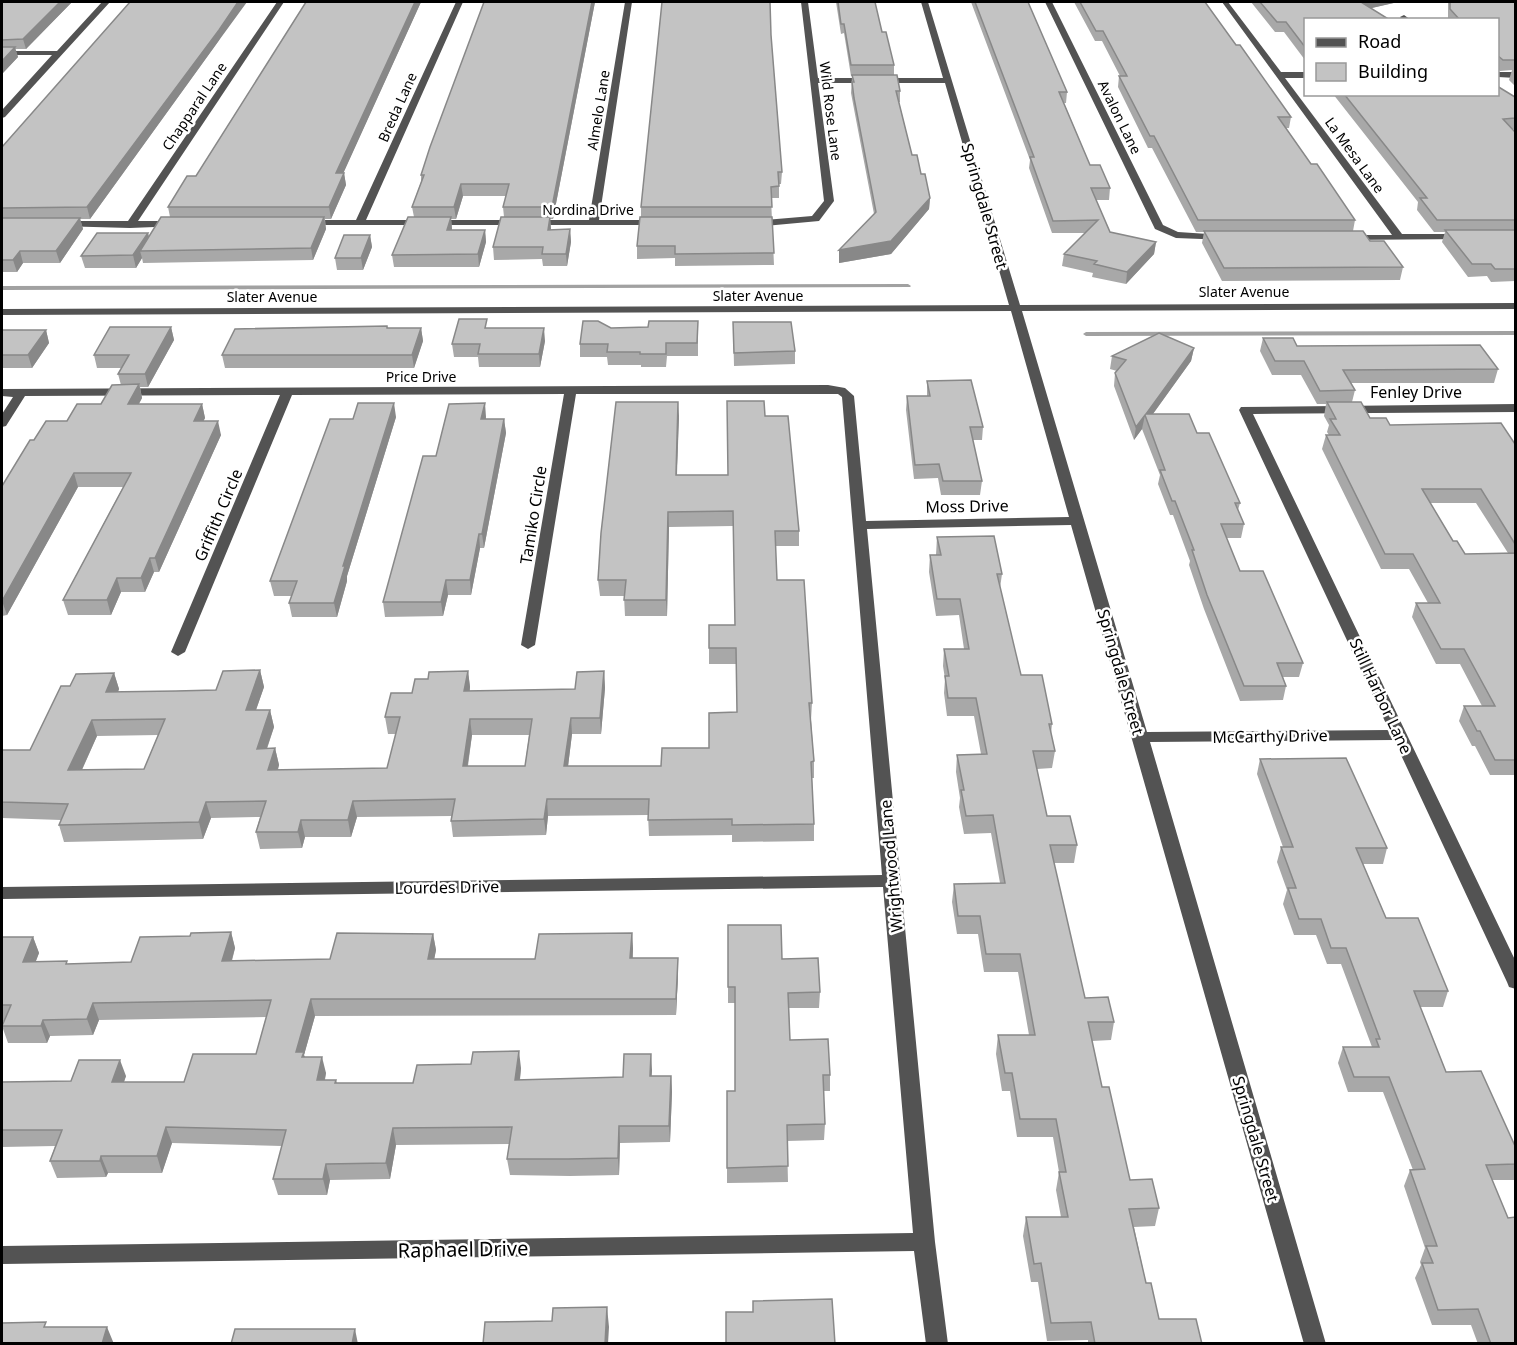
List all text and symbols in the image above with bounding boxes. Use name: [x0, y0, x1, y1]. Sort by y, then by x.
legend: [1304, 18, 1499, 96]
text: Road: [1358, 29, 1401, 53]
street label: Chapparal Lane: [157, 58, 231, 154]
text: Building: [1358, 59, 1428, 83]
street label: Wild Rose Lane: [815, 60, 847, 162]
street label: Almelo Lane: [582, 68, 614, 151]
street label: Breda Lane: [373, 69, 421, 145]
street label: Avalon Lane: [1094, 77, 1146, 157]
street label: La Mesa Lane: [1321, 113, 1389, 197]
street label: Springdale Street: [957, 141, 1014, 272]
street label: Nordina Drive: [542, 200, 634, 219]
street label: Slater Avenue: [1199, 282, 1289, 301]
street label: Slater Avenue: [713, 286, 803, 305]
street label: Slater Avenue: [227, 287, 317, 306]
street label: Price Drive: [386, 367, 456, 386]
street label: Fenley Drive: [1370, 381, 1462, 403]
street label: Tamiko Circle: [514, 464, 552, 566]
street label: Griffith Circle: [189, 465, 247, 565]
street label: Moss Drive: [925, 494, 1009, 518]
street label: Springdale Street: [1093, 607, 1150, 738]
street label: Still Harbor Lane: [1345, 635, 1417, 757]
street label: McCarthy Drive: [1212, 724, 1328, 748]
street label: Wrightwood Lane: [874, 799, 908, 933]
street label: Lourdes Drive: [395, 875, 499, 899]
street label: Springdale Street: [1228, 1074, 1285, 1205]
street label: Raphael Drive: [397, 1234, 529, 1264]

